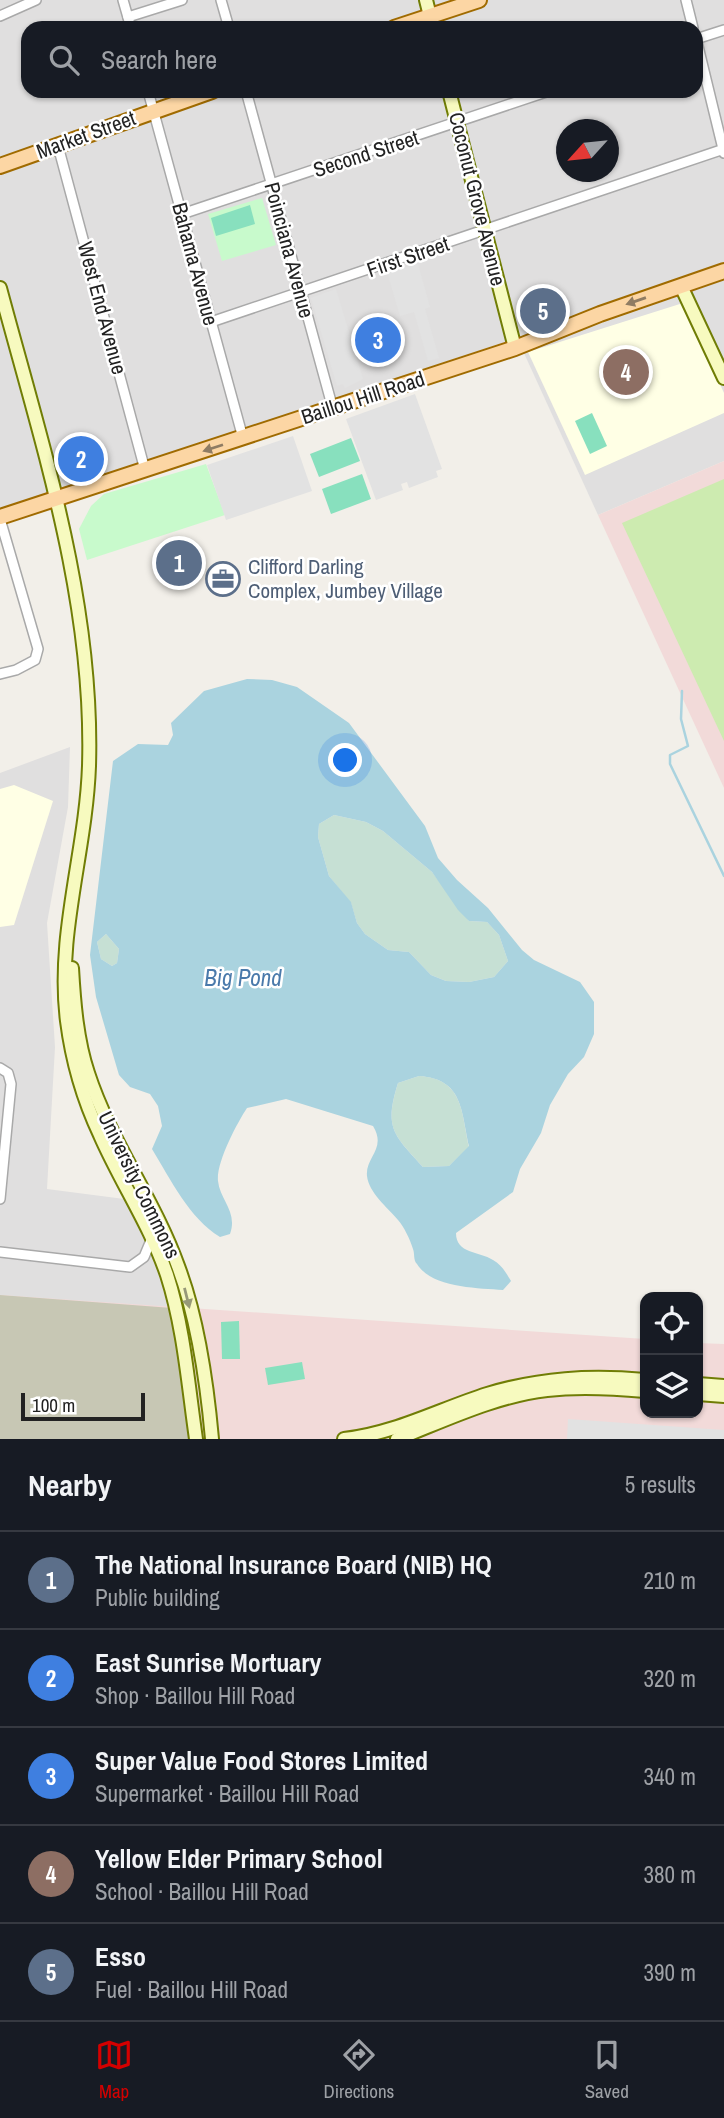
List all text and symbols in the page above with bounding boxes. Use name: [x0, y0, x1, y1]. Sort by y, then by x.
search box: [21, 21, 703, 98]
icon: search: [45, 41, 83, 79]
text: Search here: [101, 42, 217, 77]
street label: Market Street: [32, 103, 140, 166]
street label: Coconut Grove Avenue: [442, 109, 513, 289]
north arrow: [556, 119, 619, 182]
street label: Second Street: [309, 123, 422, 184]
street label: Poinciana Avenue: [257, 179, 322, 321]
street label: Bahama Avenue: [165, 199, 226, 329]
street label: First Street: [363, 229, 453, 284]
street label: West End Avenue: [71, 238, 134, 377]
pin: 5: [520, 285, 566, 337]
one-way arrow: [626, 296, 647, 307]
pin: 3: [355, 314, 401, 366]
pin: 4: [603, 346, 649, 398]
street label: Baillou Hill Road: [297, 364, 428, 431]
pin: 2: [58, 433, 104, 485]
one-way arrow: [202, 443, 223, 453]
pin: 1: [156, 537, 202, 589]
place label: Clifford Darling Complex, Jumbey Village: [248, 552, 443, 605]
office icon: Clifford Darling Complex, Jumbey Village: [204, 560, 242, 598]
your location: [328, 743, 362, 777]
water label: Big Pond: [204, 962, 282, 993]
street label: University Commons: [91, 1106, 188, 1263]
one-way arrow: [182, 1287, 193, 1309]
map controls: [640, 1292, 703, 1418]
button: locate: [640, 1292, 703, 1355]
button: layers: [640, 1355, 703, 1418]
scale bar: [21, 1390, 145, 1422]
text: 100 m: [32, 1392, 75, 1418]
text: Nearby: [28, 1465, 111, 1505]
text: 5 results: [625, 1469, 696, 1500]
text: The National Insurance Board (NIB) HQ: [95, 1547, 492, 1582]
text: 1: [46, 1565, 56, 1596]
text: 210 m: [644, 1565, 696, 1596]
text: Public building: [95, 1582, 220, 1613]
text: East Sunrise Mortuary: [95, 1645, 321, 1680]
text: 2: [46, 1663, 56, 1694]
text: 320 m: [644, 1663, 696, 1694]
text: Shop · Baillou Hill Road: [95, 1680, 295, 1711]
text: Super Value Food Stores Limited: [95, 1743, 428, 1778]
text: 3: [46, 1761, 56, 1792]
text: 340 m: [644, 1761, 696, 1792]
text: Supermarket · Baillou Hill Road: [95, 1778, 359, 1809]
text: Yellow Elder Primary School: [95, 1841, 383, 1876]
text: 4: [46, 1859, 56, 1890]
text: 380 m: [644, 1859, 696, 1890]
text: School · Baillou Hill Road: [95, 1876, 309, 1907]
text: Esso: [95, 1939, 146, 1974]
text: 5: [46, 1957, 56, 1988]
text: 390 m: [644, 1957, 696, 1988]
text: Fuel · Baillou Hill Road: [95, 1974, 288, 2005]
tab: Map: [95, 2036, 133, 2104]
tab: Directions: [323, 2036, 394, 2104]
tab: Saved: [585, 2036, 629, 2104]

